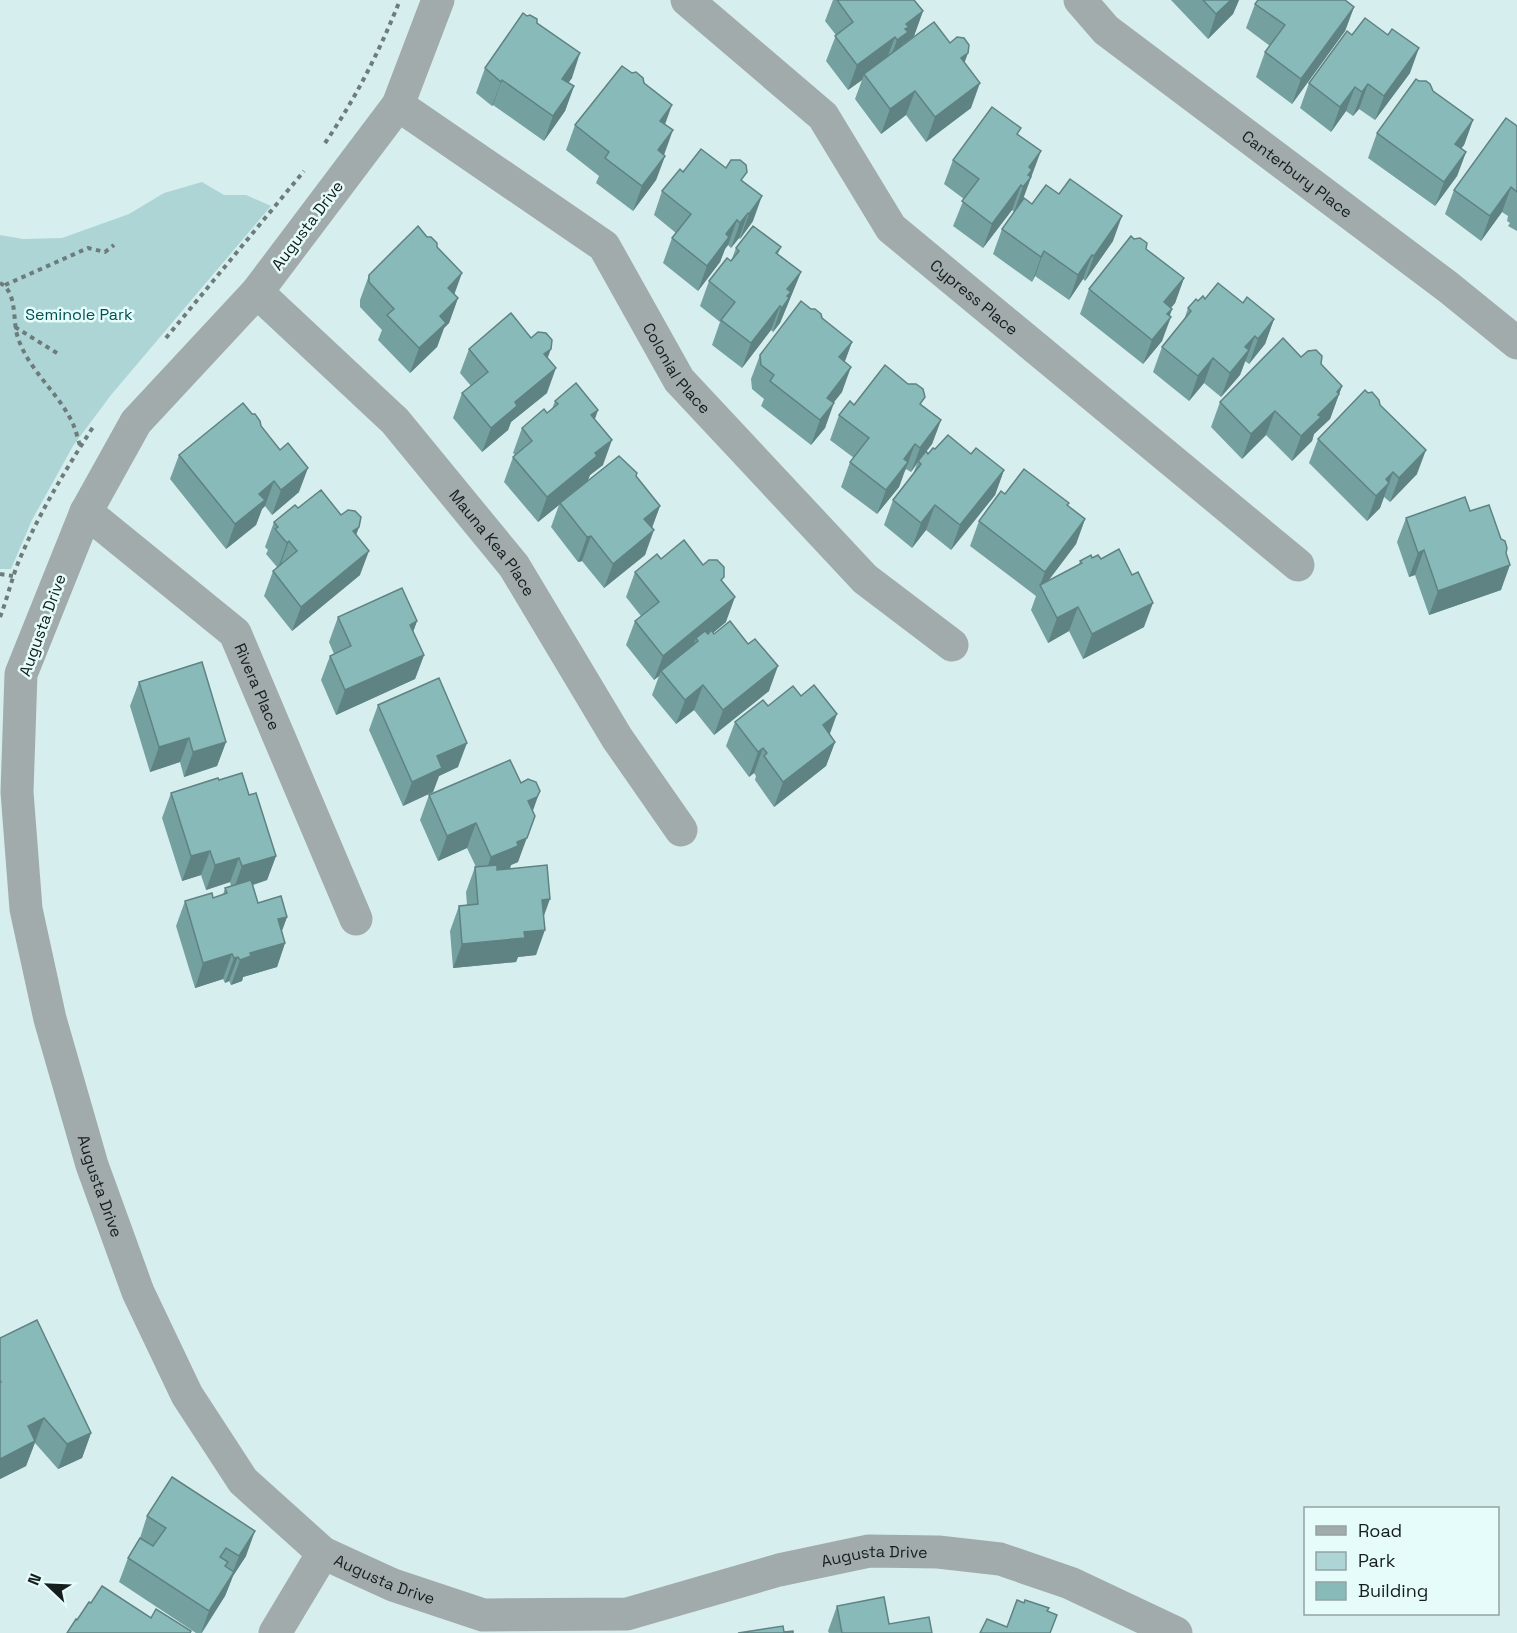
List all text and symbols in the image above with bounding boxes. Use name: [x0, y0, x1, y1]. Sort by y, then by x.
street label: Canterbury Place: [1237, 126, 1357, 223]
street label: Augusta Drive: [267, 176, 348, 274]
street label: Cypress Place: [926, 255, 1022, 340]
park label: Seminole Park: [25, 304, 133, 325]
street label: Colonial Place: [638, 319, 715, 418]
street label: Mauna Kea Place: [444, 485, 540, 600]
street label: Augusta Drive: [14, 571, 71, 679]
street label: Rivera Place: [229, 640, 285, 733]
street label: Augusta Drive: [73, 1132, 127, 1240]
legend: [1304, 1507, 1499, 1615]
text: Road: [1358, 1519, 1402, 1542]
street label: Augusta Drive: [819, 1541, 928, 1572]
street label: Augusta Drive: [331, 1549, 438, 1609]
text: Park: [1358, 1549, 1396, 1572]
north arrow: [18, 1555, 78, 1615]
text: N: [23, 1570, 46, 1588]
text: Building: [1358, 1579, 1428, 1602]

